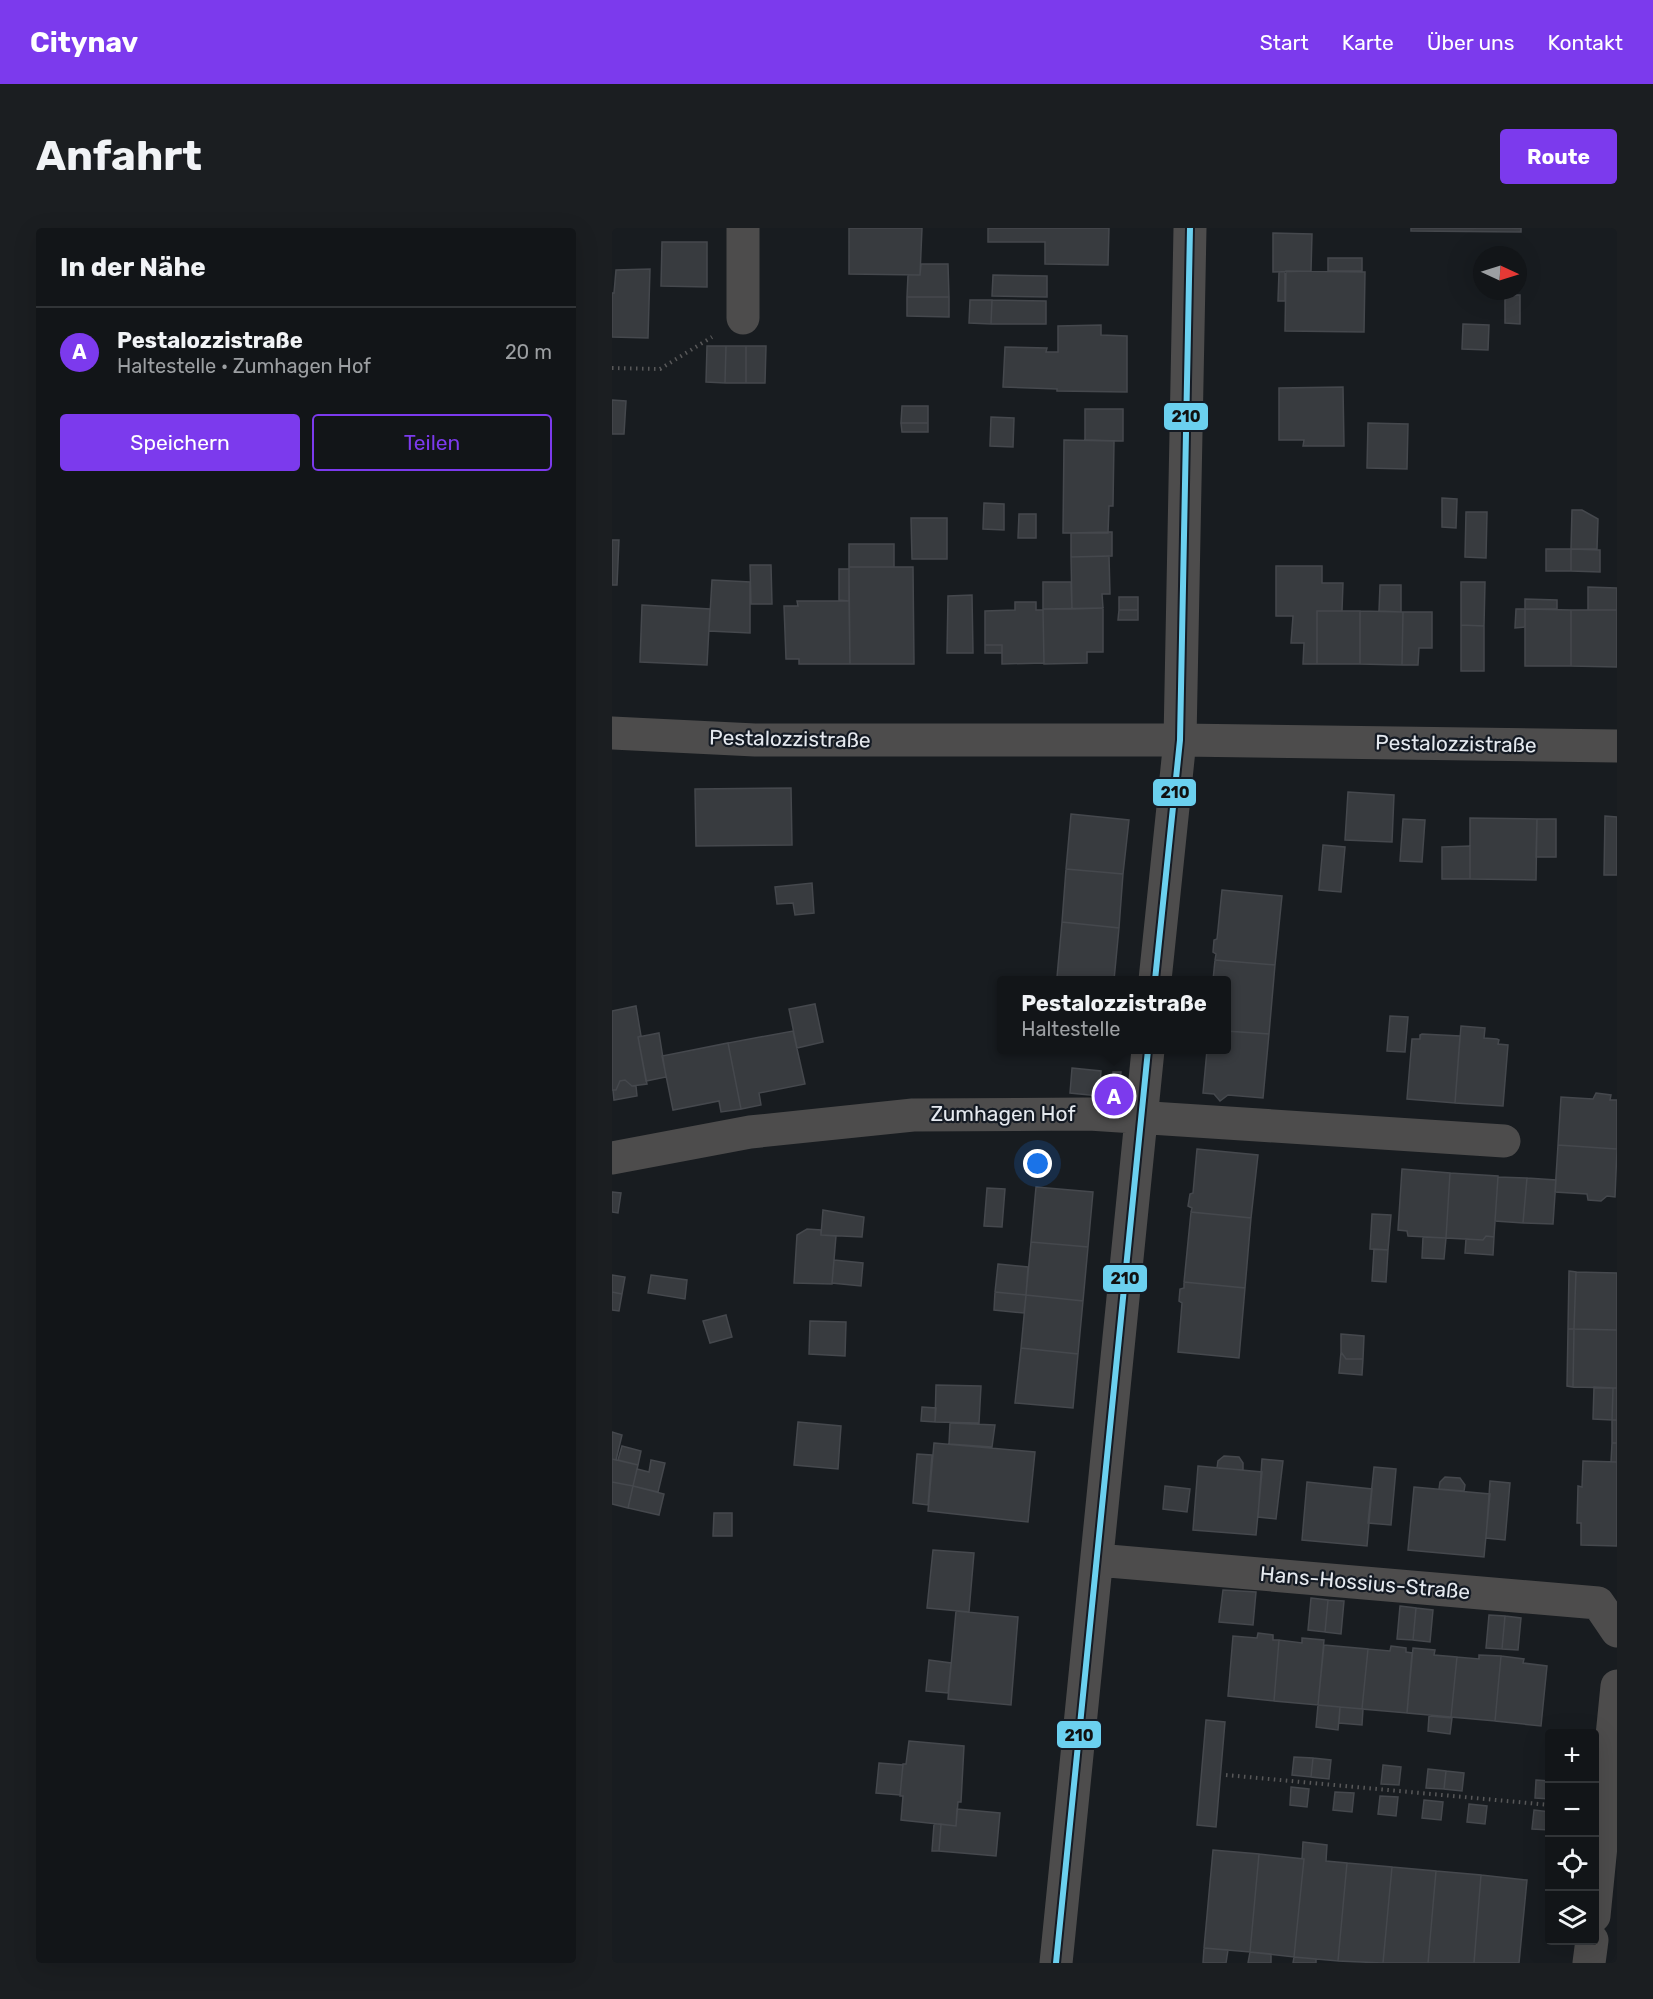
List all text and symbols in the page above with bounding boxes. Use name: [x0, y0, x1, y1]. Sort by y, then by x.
text: Citynav: [30, 26, 138, 59]
text: Start: [1260, 30, 1309, 55]
text: Karte: [1342, 30, 1394, 55]
text: Über uns: [1427, 30, 1515, 55]
text: Kontakt: [1548, 30, 1623, 55]
button: Route: [1500, 129, 1617, 184]
text: Anfahrt: [36, 131, 202, 181]
north arrow: [1473, 246, 1527, 300]
text: In der Nähe: [60, 252, 206, 283]
text: Pestalozzistraße: [117, 327, 303, 354]
text: A: [72, 340, 87, 364]
text: 20 m: [505, 340, 552, 364]
text: Haltestelle · Zumhagen Hof: [117, 354, 371, 378]
line badge: 210: [1163, 402, 1209, 431]
text: 210: [1171, 407, 1201, 426]
button: Speichern: [60, 414, 300, 471]
button: Teilen: [312, 414, 552, 471]
street label: Pestalozzistraße: [709, 725, 871, 752]
street label: Pestalozzistraße: [1375, 730, 1537, 757]
line badge: 210: [1152, 778, 1197, 807]
text: 210: [1160, 783, 1190, 802]
popup: [997, 976, 1231, 1054]
text: Pestalozzistraße: [1021, 990, 1207, 1017]
text: Haltestelle: [1021, 1017, 1120, 1041]
pin: A: [1094, 1074, 1134, 1118]
street label: Zumhagen Hof: [930, 1101, 1076, 1126]
your location: [1023, 1149, 1052, 1178]
line badge: 210: [1102, 1264, 1148, 1293]
text: 210: [1110, 1269, 1140, 1288]
street label: Hans-Hossius-Straße: [1259, 1561, 1471, 1604]
line badge: 210: [1056, 1720, 1102, 1749]
text: 210: [1064, 1726, 1094, 1745]
map controls: [1545, 1729, 1599, 1945]
button: +: [1545, 1729, 1599, 1783]
button: −: [1545, 1783, 1599, 1837]
button: locate: [1545, 1837, 1599, 1891]
button: layers: [1545, 1891, 1599, 1945]

